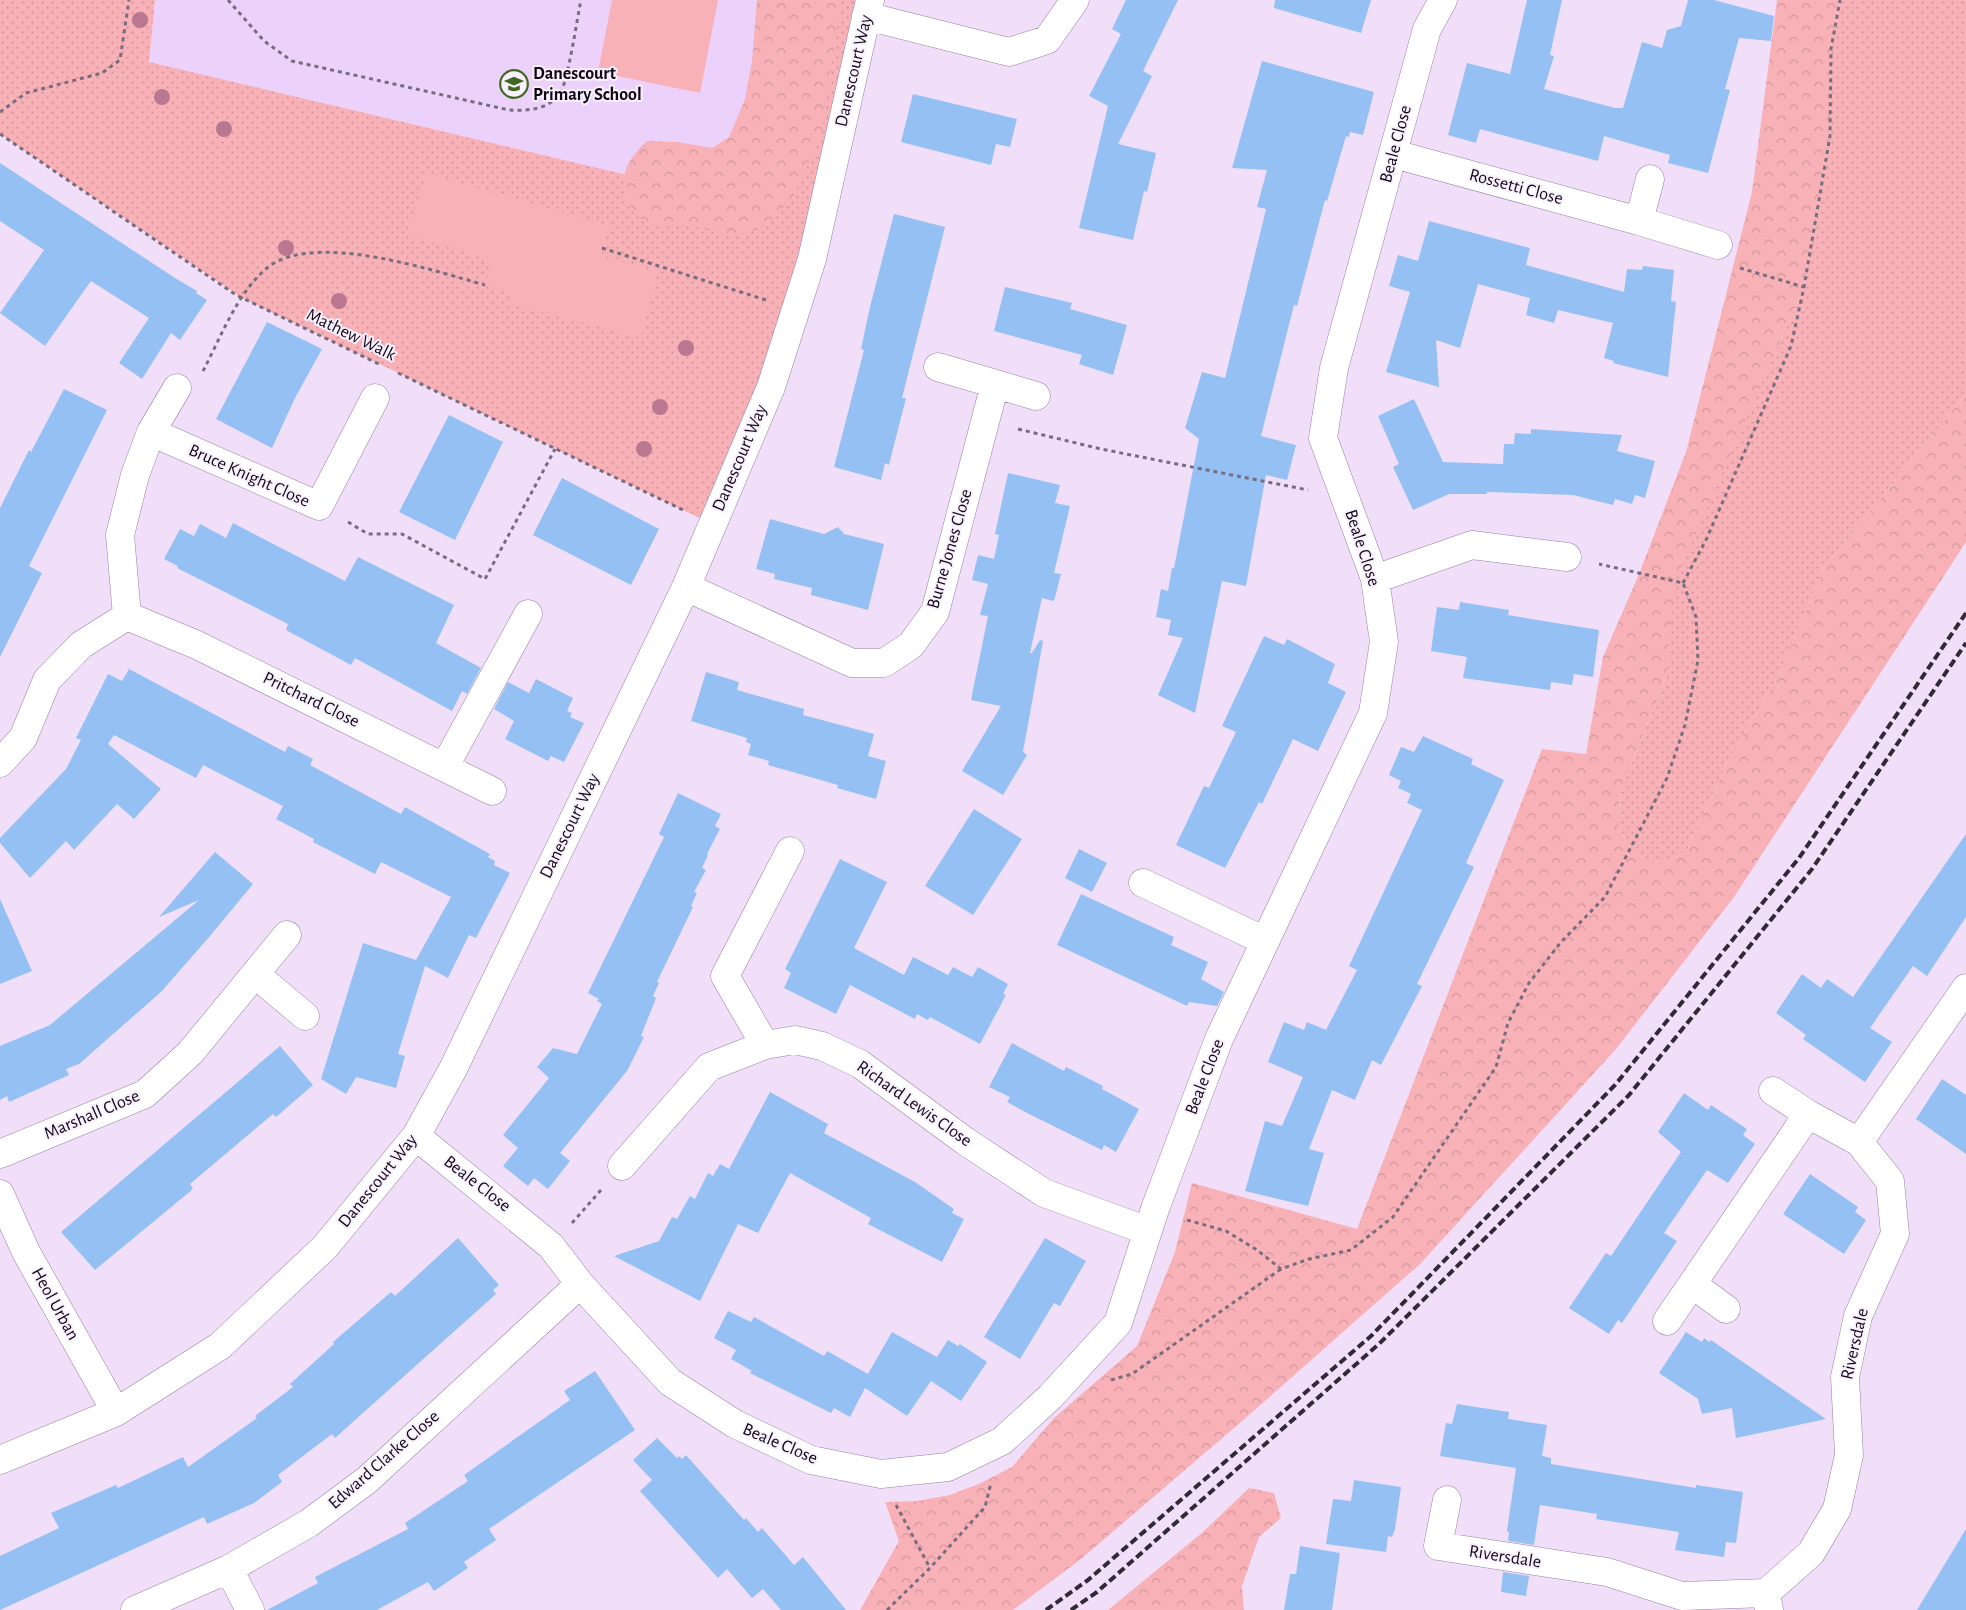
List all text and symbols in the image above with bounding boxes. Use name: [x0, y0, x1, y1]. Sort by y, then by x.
street label: Danescourt Way: [832, 13, 876, 129]
place label: Danescourt Primary School: [533, 65, 642, 104]
school or university icon: Danescourt Primary School: [499, 69, 529, 99]
street label: Beale Close: [1377, 103, 1415, 185]
street label: Rossetti Close: [1467, 166, 1565, 208]
street label: Mathew Walk: [303, 306, 399, 365]
street label: Danescourt Way: [709, 402, 771, 514]
street label: Bruce Knight Close: [186, 441, 312, 511]
street label: Burne Jones Close: [924, 487, 976, 611]
street label: Beale Close: [1341, 507, 1383, 589]
street label: Pritchard Close: [260, 669, 362, 731]
street label: Danescourt Way: [537, 770, 603, 881]
street label: Beale Close: [1182, 1037, 1228, 1117]
street label: Richard Lewis Close: [853, 1058, 975, 1150]
street label: Marshall Close: [42, 1087, 142, 1143]
street label: Danescourt Way: [335, 1131, 421, 1231]
street label: Beale Close: [440, 1152, 514, 1216]
street label: Heol Urban: [28, 1265, 82, 1343]
street label: Riversdale: [1838, 1306, 1872, 1382]
street label: Edward Clarke Close: [325, 1407, 443, 1513]
street label: Beale Close: [740, 1420, 820, 1468]
street label: Riversdale: [1468, 1542, 1542, 1572]

